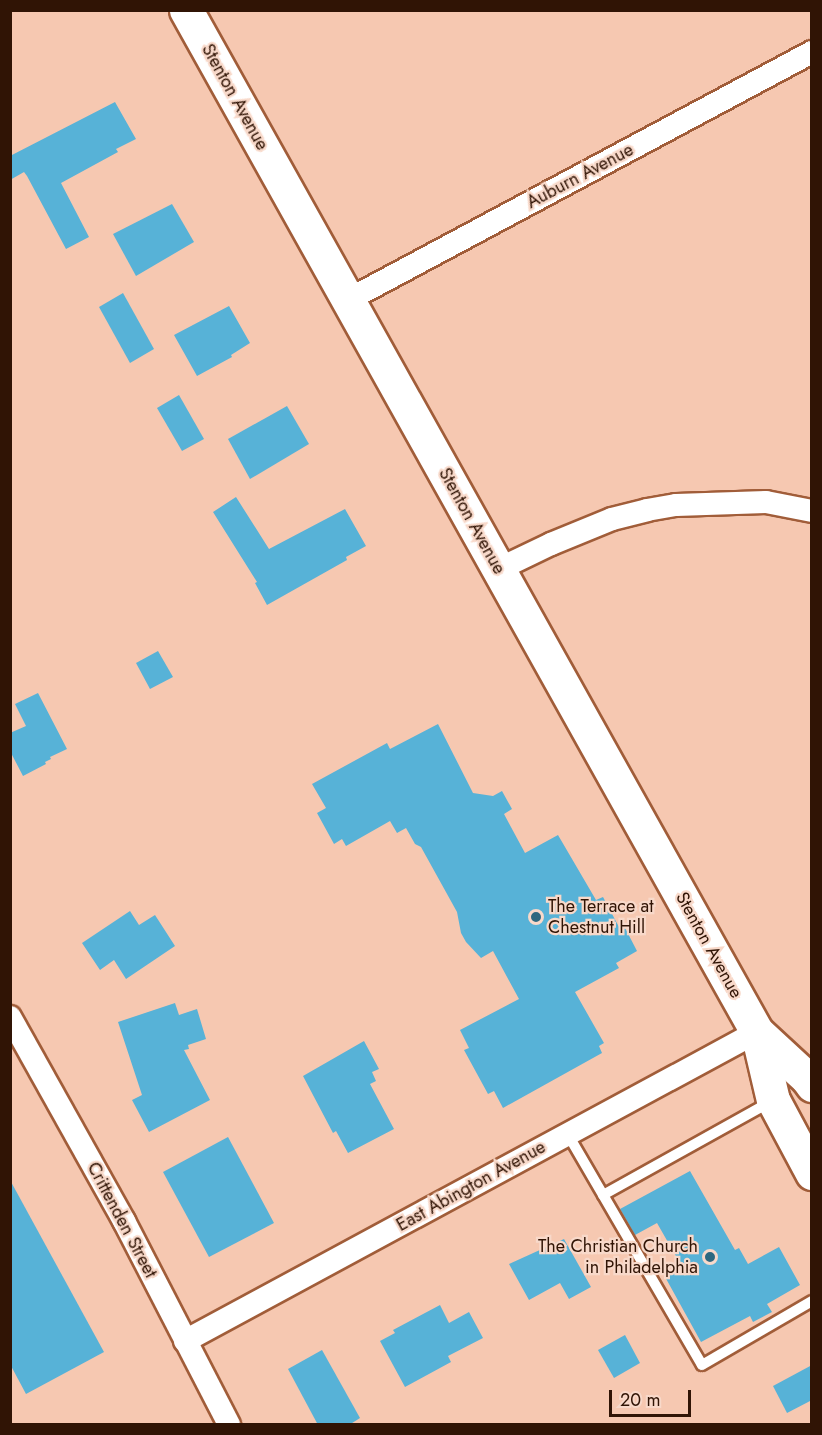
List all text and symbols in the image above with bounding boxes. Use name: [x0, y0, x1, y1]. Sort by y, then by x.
street label: Stenton Avenue: [197, 40, 273, 154]
street label: Auburn Avenue: [523, 139, 637, 213]
street label: Stenton Avenue: [434, 464, 510, 578]
street label: Stenton Avenue: [671, 888, 747, 1002]
place label: The Terrace at Chestnut Hill: [548, 896, 654, 938]
marker: The Terrace at Chestnut Hill: [529, 910, 543, 924]
street label: East Abington Avenue: [393, 1136, 549, 1236]
street label: Crittenden Street: [82, 1158, 162, 1282]
place label: The Christian Church in Philadelphia: [538, 1236, 698, 1278]
marker: The Christian Church in Philadelphia: [703, 1250, 717, 1264]
scale bar: [612, 1378, 694, 1416]
text: 20 m: [620, 1387, 660, 1413]

